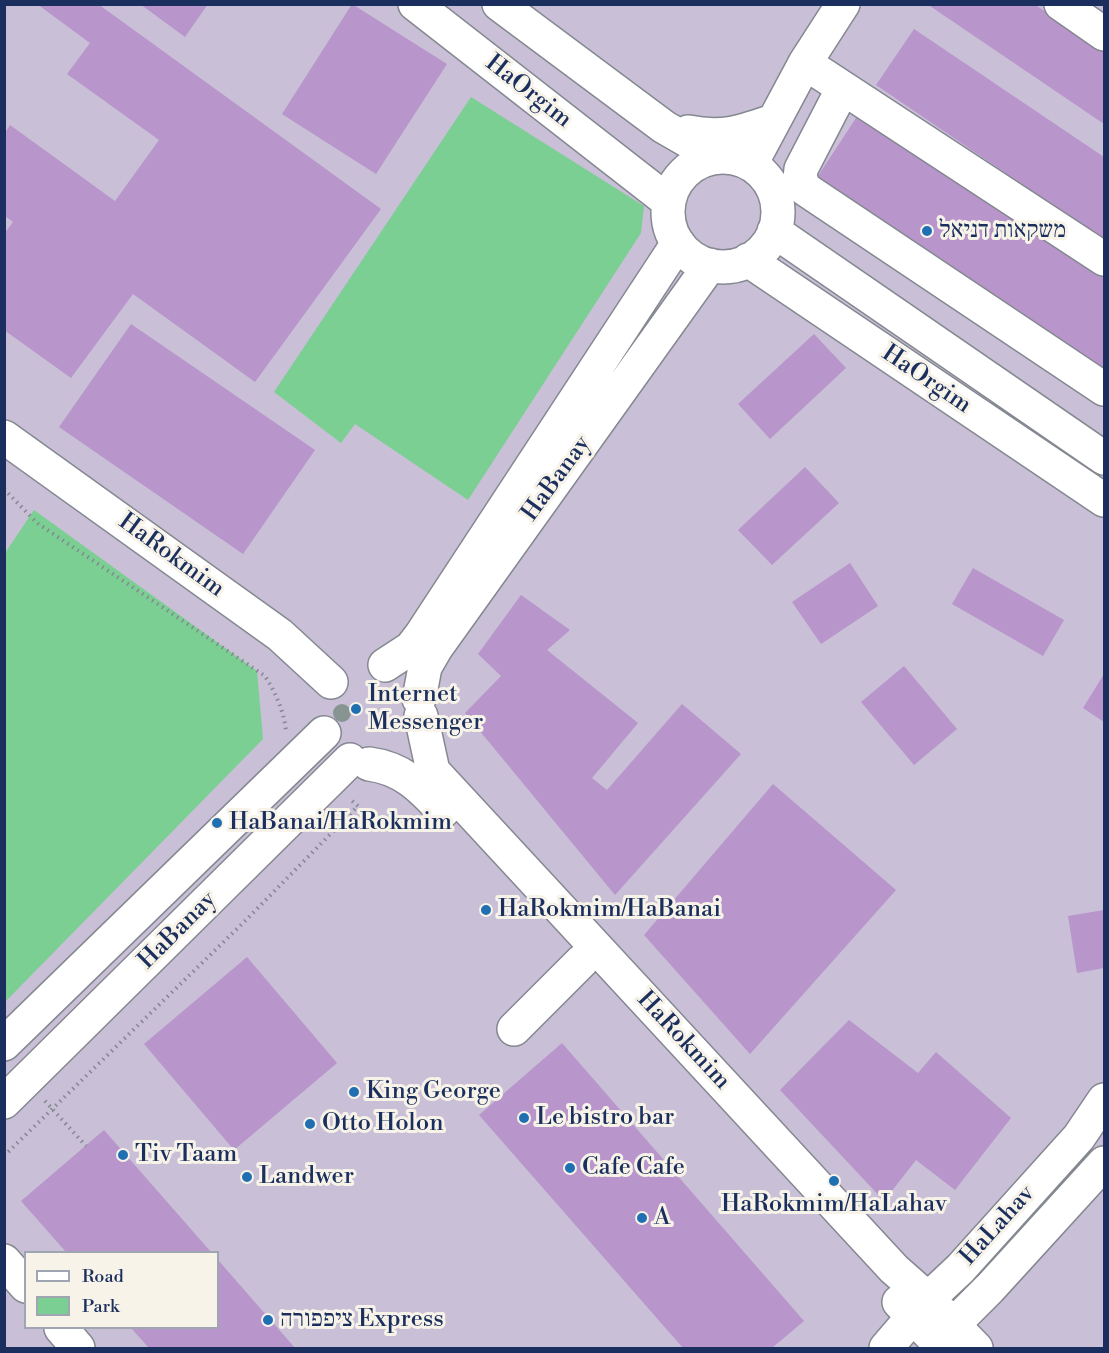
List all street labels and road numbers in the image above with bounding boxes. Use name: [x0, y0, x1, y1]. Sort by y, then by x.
street label: HaOrgim: [479, 49, 577, 135]
street label: HaOrgim: [876, 340, 976, 420]
street label: HaBanay: [516, 431, 598, 527]
street label: HaRokmim: [112, 508, 230, 604]
street label: HaBanay: [133, 886, 223, 976]
street label: HaRokmim: [630, 986, 736, 1096]
street label: HaLahav: [955, 1180, 1041, 1272]

